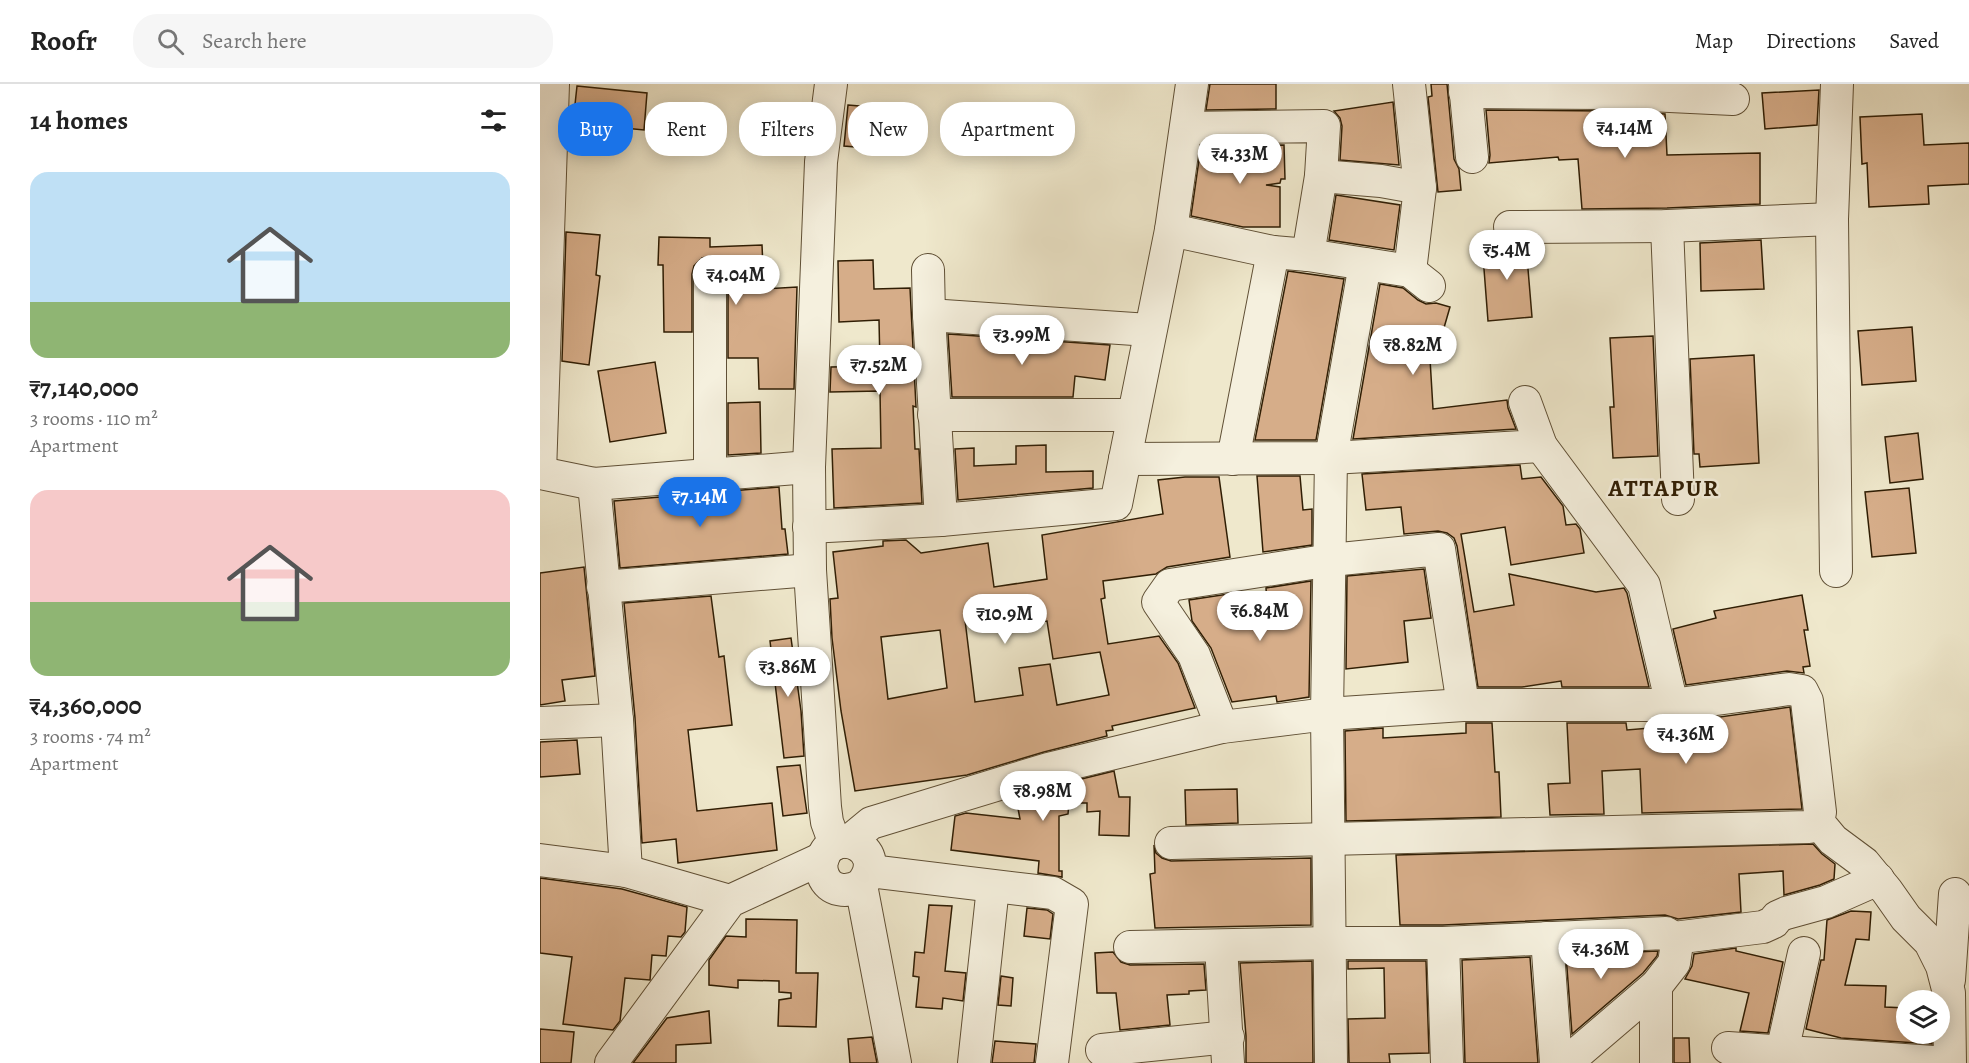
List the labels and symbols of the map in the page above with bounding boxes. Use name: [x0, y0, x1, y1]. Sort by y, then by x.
pin: ₹4.14M: [1576, 108, 1674, 159]
pin: ₹4.33M: [1191, 134, 1289, 185]
pin: ₹5.4M: [1465, 230, 1549, 281]
pin: ₹4.04M: [687, 255, 785, 306]
pin: ₹3.99M: [973, 315, 1071, 366]
pin: ₹8.82M: [1364, 325, 1462, 376]
pin: ₹7.52M: [830, 345, 928, 396]
district label: ATTAPUR: [1607, 472, 1720, 504]
pin: ₹7.14M: [651, 477, 749, 528]
pin: ₹6.84M: [1211, 591, 1309, 642]
pin: ₹10.9M: [956, 594, 1054, 645]
pin: ₹3.86M: [739, 647, 837, 698]
pin: ₹4.36M: [1637, 714, 1735, 765]
pin: ₹8.98M: [994, 771, 1092, 822]
pin: ₹4.36M: [1552, 929, 1650, 980]

